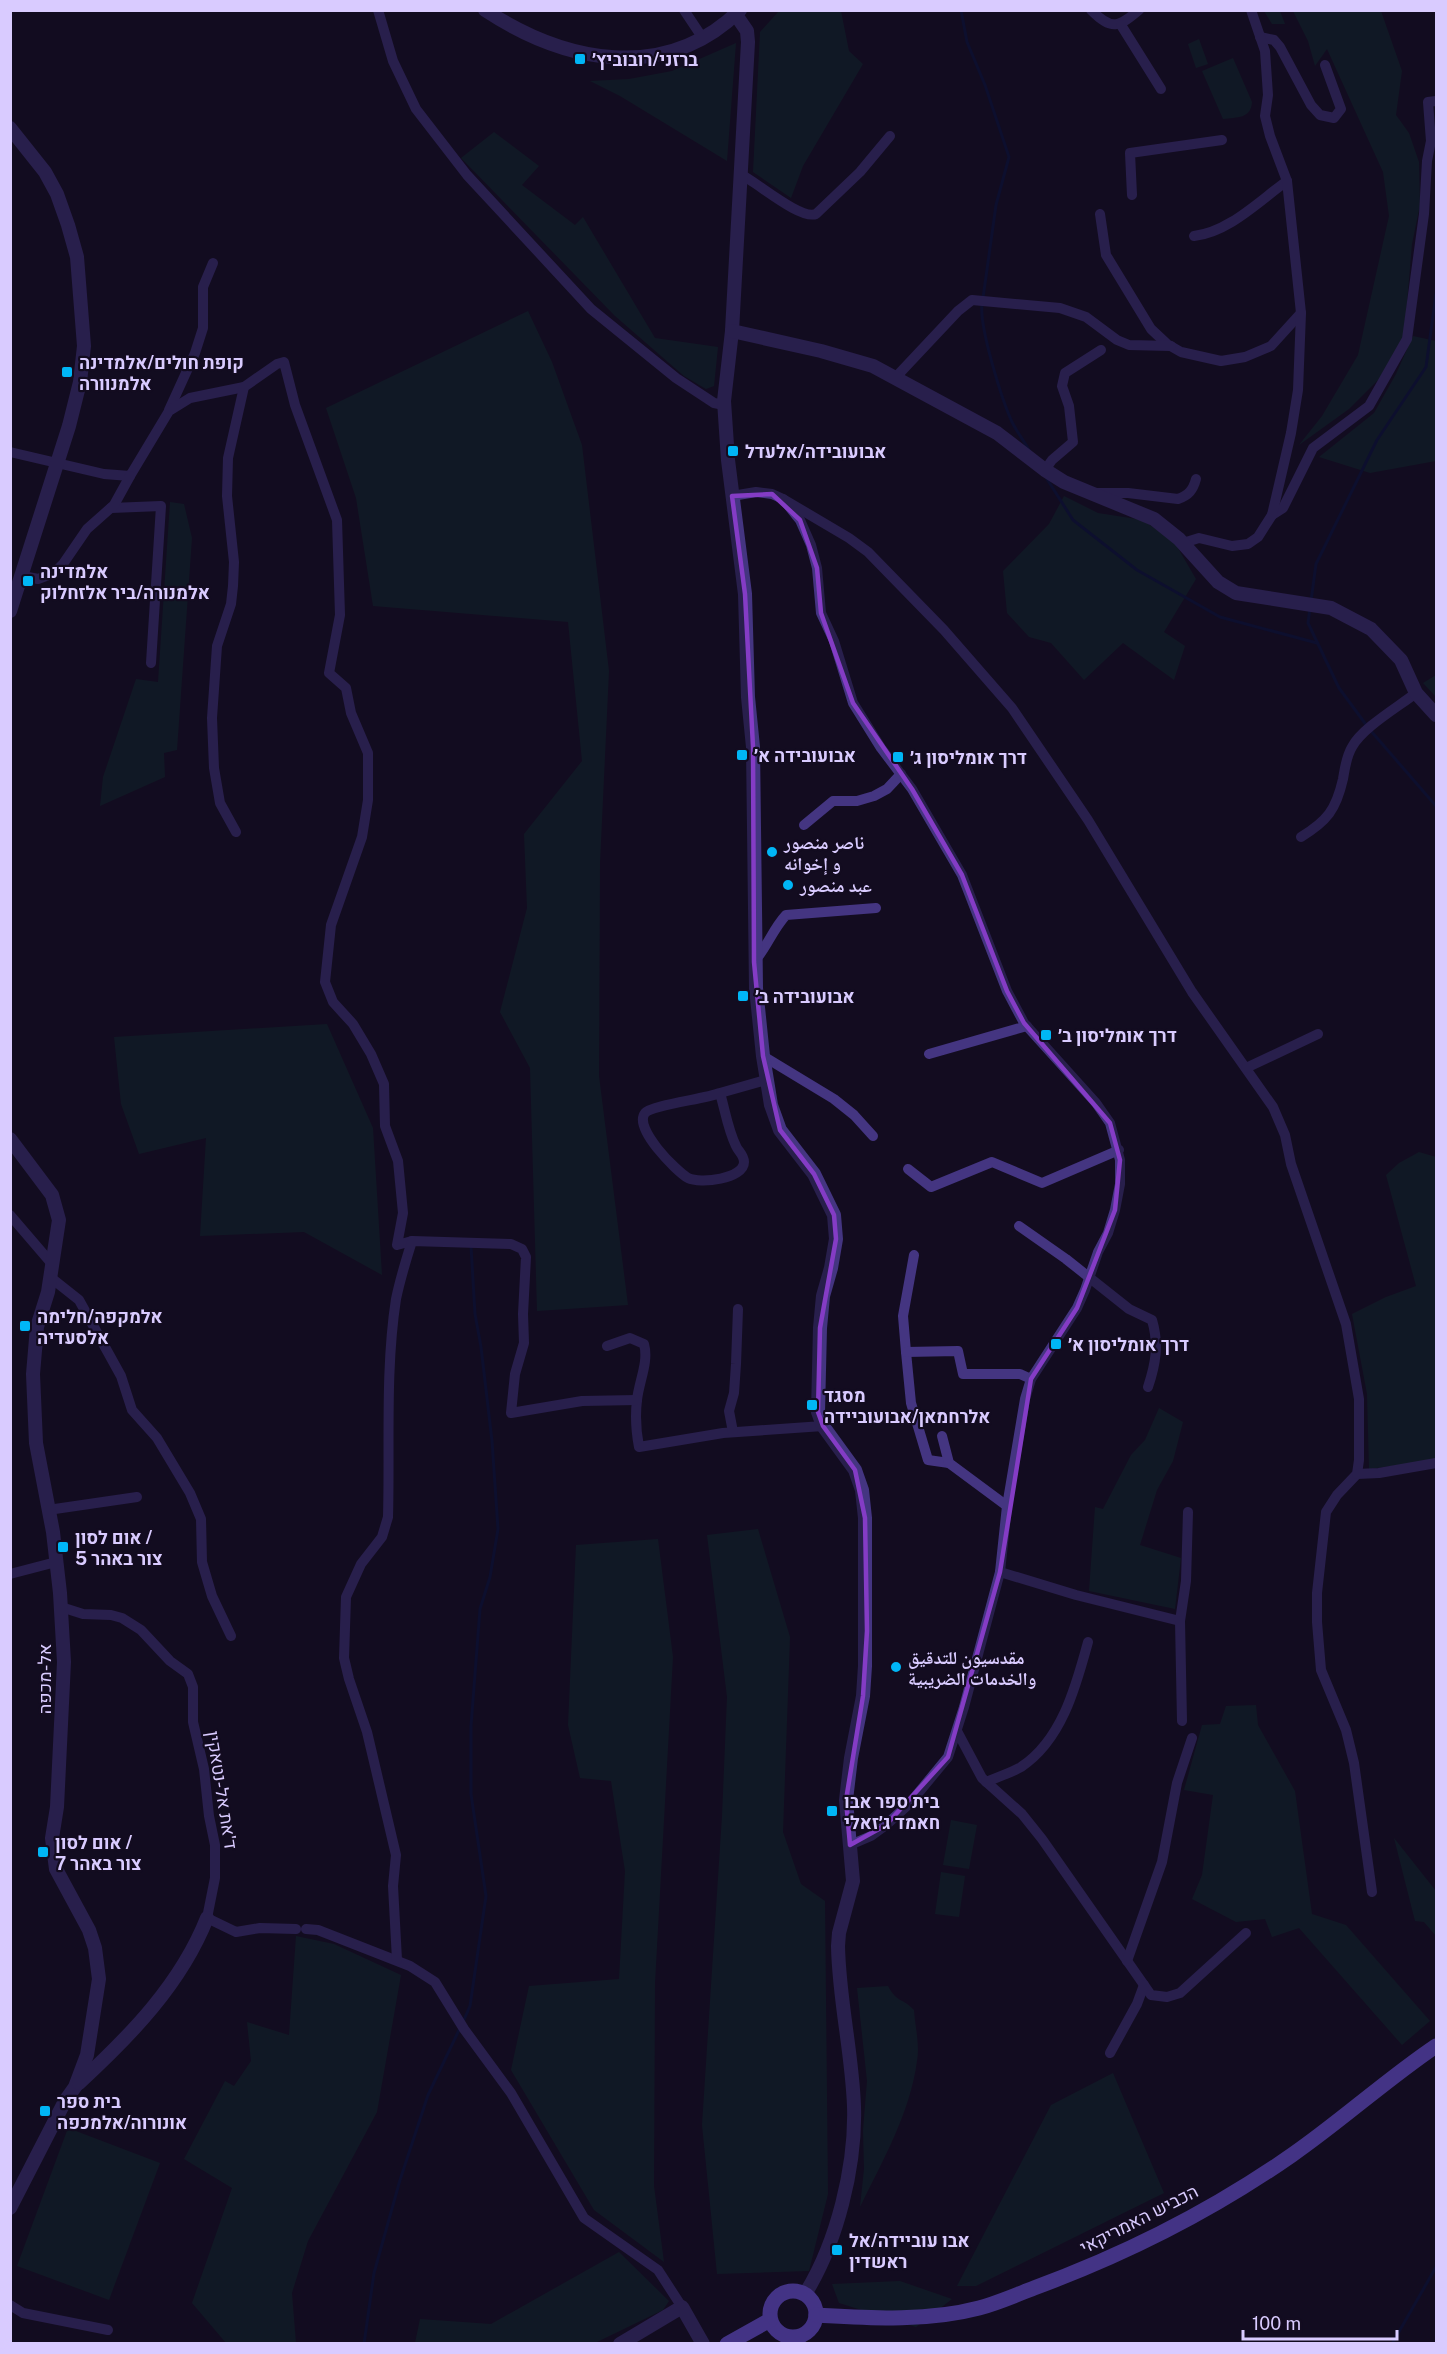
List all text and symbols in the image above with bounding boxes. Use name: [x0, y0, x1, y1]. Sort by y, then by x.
place label: ברזני/רובוביץ׳: [592, 49, 698, 70]
marker: ברזני/רובוביץ׳: [573, 52, 587, 66]
place label: קופת חולים/אלמדינה אלמנוורה: [79, 352, 244, 394]
marker: קופת חולים/אלמדינה אלמנוורה: [60, 365, 74, 379]
place label: אבועובידה/אלעדל: [745, 441, 886, 462]
marker: אבועובידה/אלעדל: [726, 444, 740, 458]
place label: אלמדינה אלמנורה/ביר אלזחלוק: [40, 561, 210, 603]
marker: אלמדינה אלמנורה/ביר אלזחלוק: [21, 574, 35, 588]
place label: אבועובידה א׳: [754, 745, 856, 766]
place label: דרך אומליסון ג׳: [910, 747, 1027, 768]
marker: אבועובידה א׳: [735, 748, 749, 762]
marker: דרך אומליסון ג׳: [891, 750, 905, 764]
place label: ناصر منصور و إخوانه: [783, 832, 864, 875]
marker: ناصر منصور و إخوانه: [765, 845, 779, 859]
place label: عبد منصور: [799, 875, 872, 896]
marker: عبد منصور: [781, 878, 795, 892]
place label: אבועובידה ב׳: [755, 986, 854, 1007]
marker: אבועובידה ב׳: [736, 989, 750, 1003]
place label: דרך אומליסון ב׳: [1058, 1025, 1177, 1046]
marker: דרך אומליסון ב׳: [1039, 1028, 1053, 1042]
place label: אלמקפה/חלימה אלסעדיה: [37, 1306, 163, 1348]
marker: אלמקפה/חלימה אלסעדיה: [18, 1319, 32, 1333]
place label: דרך אומליסון א׳: [1068, 1334, 1189, 1355]
marker: דרך אומליסון א׳: [1049, 1337, 1063, 1351]
place label: מסגד אלרחמאן/אבועוביידה: [824, 1385, 990, 1427]
marker: מסגד אלרחמאן/אבועוביידה: [805, 1398, 819, 1412]
place label: אום לסון / צור באהר 5: [75, 1527, 163, 1569]
marker: אום לסון / צור באהר 5: [56, 1540, 70, 1554]
street label: אל-מכפה: [34, 1644, 55, 1714]
place label: مقدسيون للتدقيق والخدمات الضريبية: [908, 1647, 1036, 1689]
marker: مقدسيون للتدقيق والخدمات الضريبية: [889, 1660, 903, 1674]
street label: ד'את אל-נטאקין: [202, 1729, 242, 1851]
place label: בית ספר אבו חאמד ג׳זאלי: [844, 1791, 940, 1833]
marker: בית ספר אבו חאמד ג׳זאלי: [825, 1804, 839, 1818]
place label: אום לסון / צור באהר 7: [55, 1832, 142, 1874]
marker: אום לסון / צור באהר 7: [36, 1845, 50, 1859]
place label: בית ספר אונורוה/אלמכפה: [57, 2091, 187, 2133]
marker: בית ספר אונורוה/אלמכפה: [38, 2104, 52, 2118]
street label: הכביש האמריקאי: [1076, 2180, 1202, 2258]
place label: אבו עוביידה/אל ראשדין: [849, 2230, 969, 2272]
marker: אבו עוביידה/אל ראשדין: [830, 2243, 844, 2257]
scale bar: [1243, 2303, 1398, 2341]
text: 100 m: [1252, 2313, 1301, 2334]

